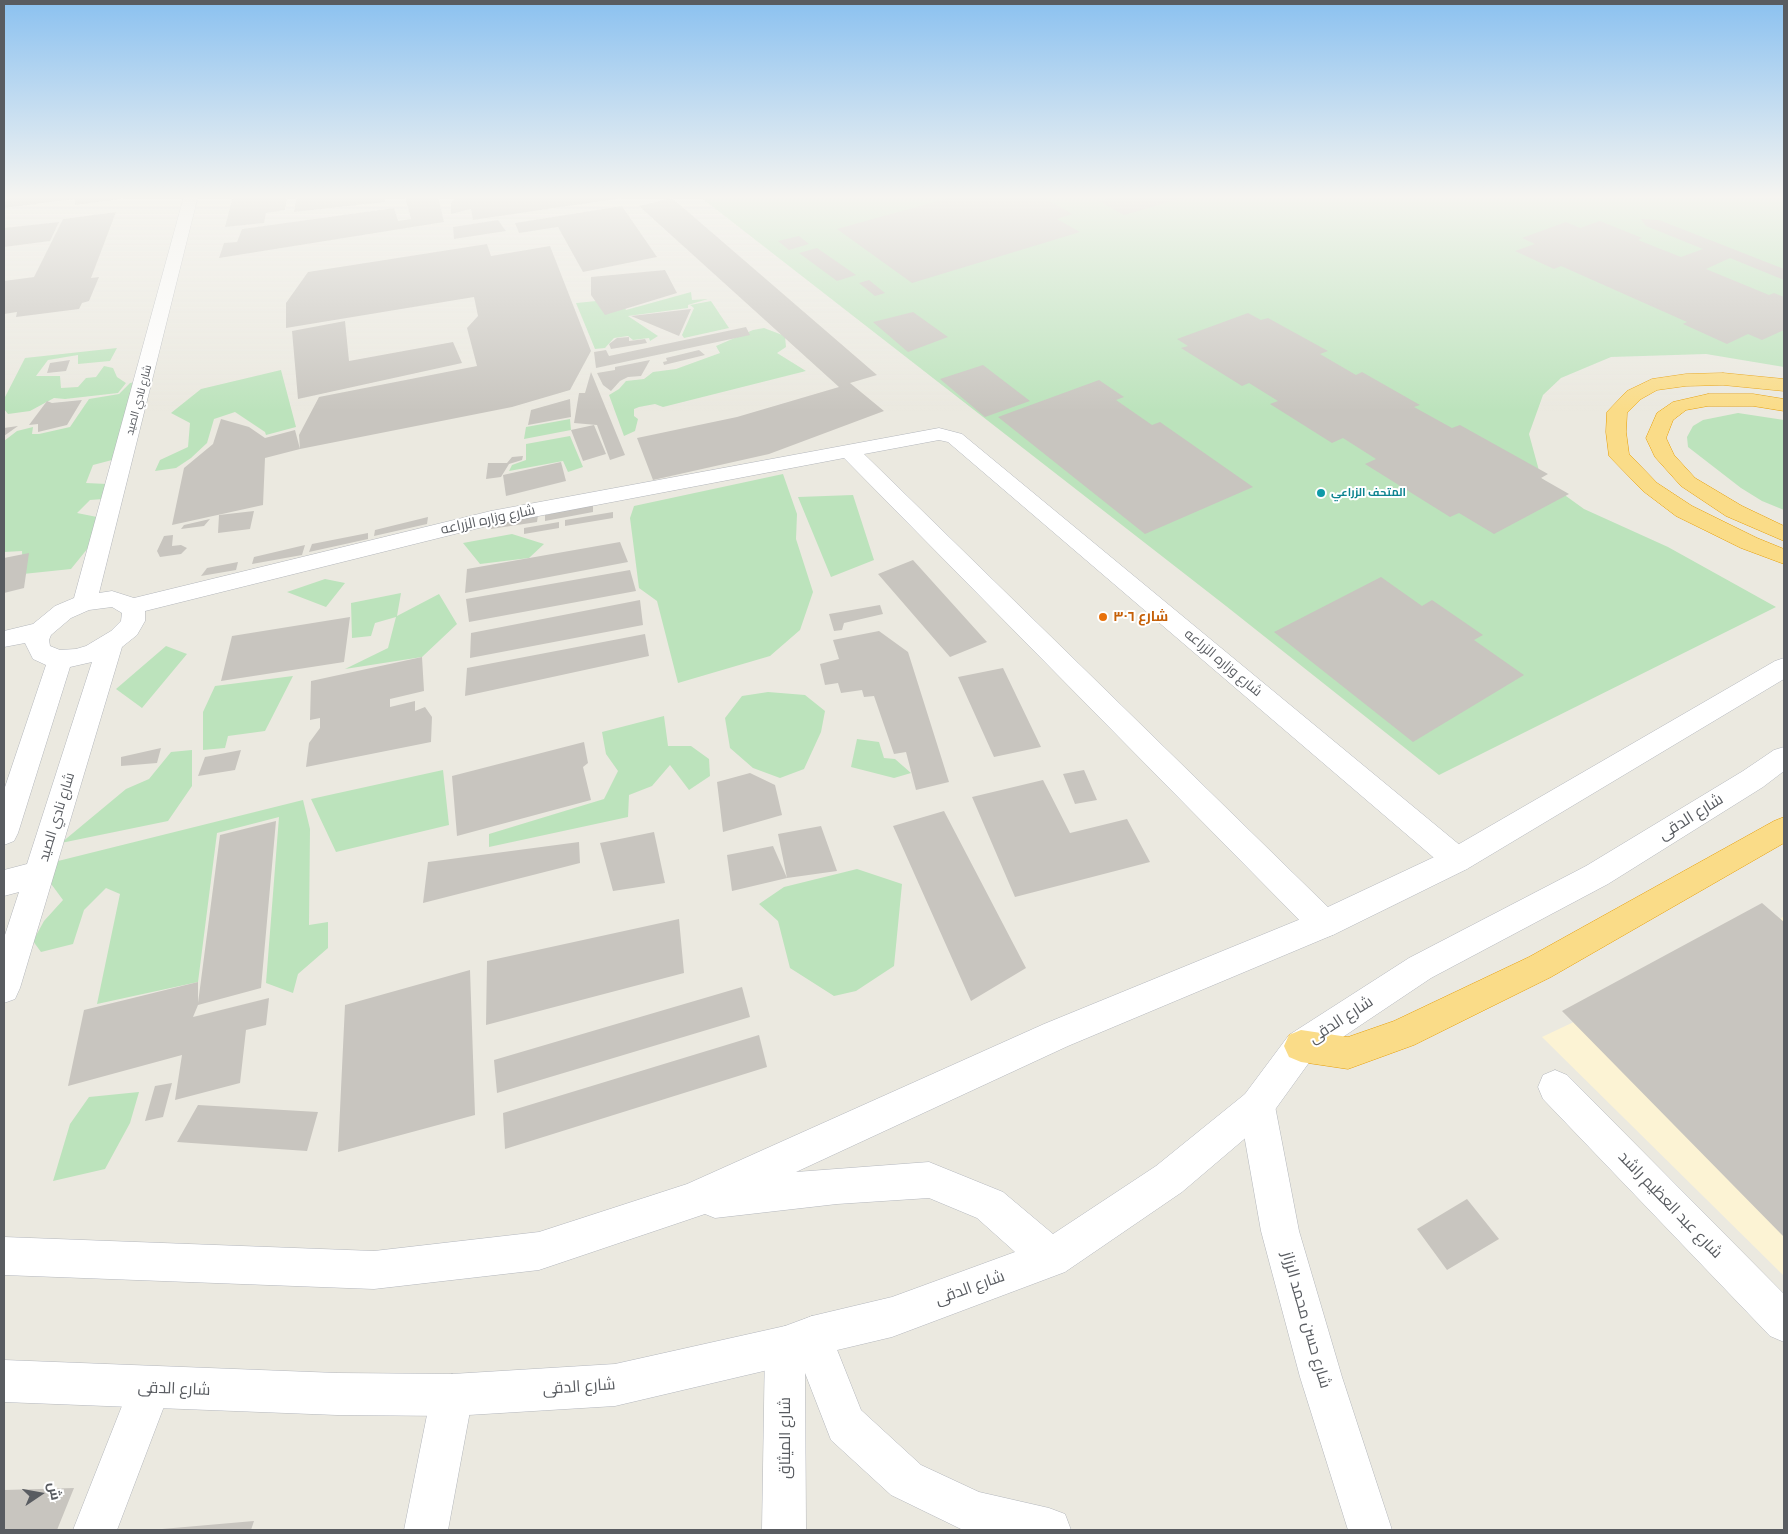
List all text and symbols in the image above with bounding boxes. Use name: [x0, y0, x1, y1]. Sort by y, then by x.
street label: شارع نادي الصيد: [123, 363, 155, 437]
place label: المتحف الزراعي: [1331, 486, 1406, 500]
marker: المتحف الزراعي: [1315, 487, 1327, 499]
street label: شارع وزاره الزراعه: [439, 502, 537, 538]
place label: شارع ٣٠٦: [1113, 609, 1168, 625]
marker: شارع ٣٠٦: [1097, 611, 1109, 623]
street label: شارع وزاره الزراعه: [1181, 626, 1265, 700]
street label: شارع نادي الصيد: [36, 771, 78, 863]
street label: شارع الدقى: [1655, 790, 1727, 844]
street label: شارع الدقى: [1305, 992, 1377, 1048]
street label: شارع عبد العظيم راشد: [1614, 1147, 1726, 1263]
street label: شارع حسن محمد الرزاز: [1277, 1249, 1335, 1391]
street label: شارع الدقى: [933, 1267, 1007, 1309]
street label: شارع الدقى: [542, 1375, 616, 1399]
street label: شارع الدقى: [137, 1378, 211, 1400]
street label: شارع الميثاق: [775, 1397, 795, 1479]
north arrow: [15, 1469, 65, 1519]
text: ش: [44, 1480, 65, 1502]

